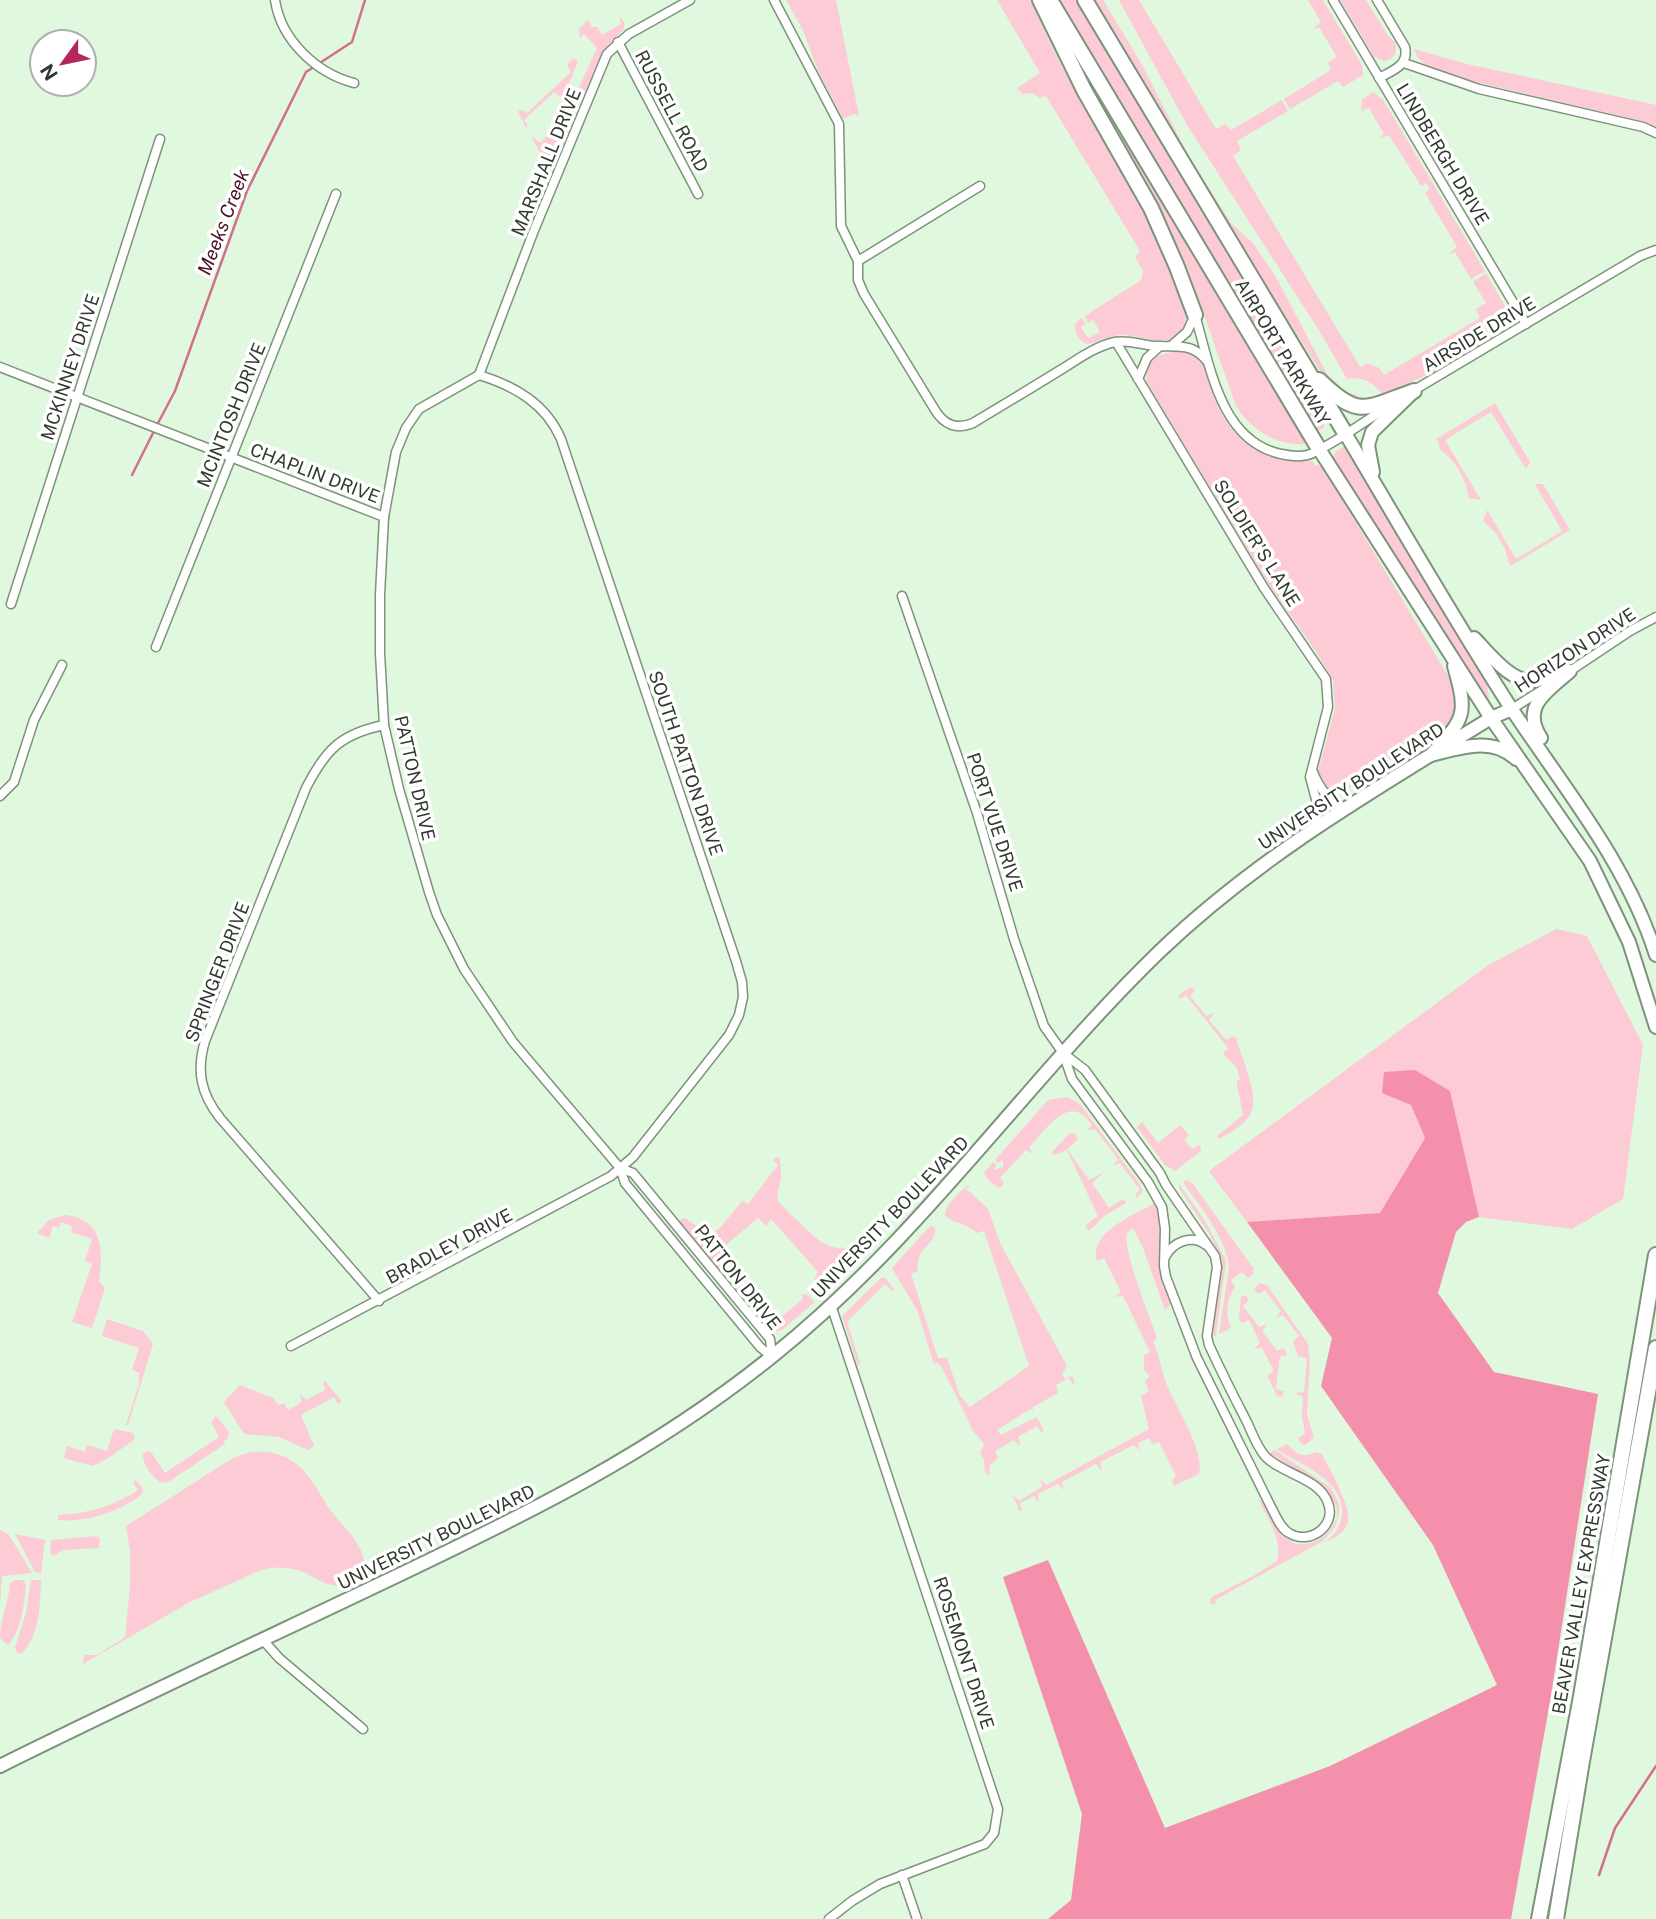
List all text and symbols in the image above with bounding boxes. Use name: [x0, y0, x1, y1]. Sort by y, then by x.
north arrow: [28, 28, 98, 98]
street label: RUSSELL ROAD: [631, 46, 713, 176]
text: N: [35, 60, 62, 84]
street label: LINDBERGH DRIVE: [1392, 79, 1494, 229]
street label: MARSHALL DRIVE: [507, 85, 585, 239]
water label: Meeks Creek: [193, 165, 253, 278]
street label: AIRPORT PARKWAY: [1231, 275, 1335, 429]
street label: MCKINNEY DRIVE: [36, 291, 104, 443]
street label: AIRSIDE DRIVE: [1419, 292, 1539, 376]
street label: MCINTOSH DRIVE: [192, 340, 270, 490]
street label: CHAPLIN DRIVE: [247, 439, 383, 507]
street label: SOLDIER'S LANE: [1210, 476, 1304, 610]
street label: HORIZON DRIVE: [1511, 603, 1639, 697]
street label: SOUTH PATTON DRIVE: [645, 668, 727, 858]
street label: PATTON DRIVE: [390, 714, 440, 842]
street label: UNIVERSITY BOULEVARD: [1254, 718, 1448, 854]
street label: PORT VUE DRIVE: [963, 750, 1027, 894]
street label: SPRINGER DRIVE: [181, 899, 253, 1045]
street label: UNIVERSITY BOULEVARD: [807, 1132, 973, 1302]
street label: BRADLEY DRIVE: [382, 1204, 516, 1288]
street label: PATTON DRIVE: [690, 1220, 786, 1334]
street label: BEAVER VALLEY EXPRESSWAY: [1548, 1452, 1614, 1716]
street label: UNIVERSITY BOULEVARD: [334, 1480, 538, 1594]
street label: ROSEMONT DRIVE: [929, 1574, 999, 1732]

